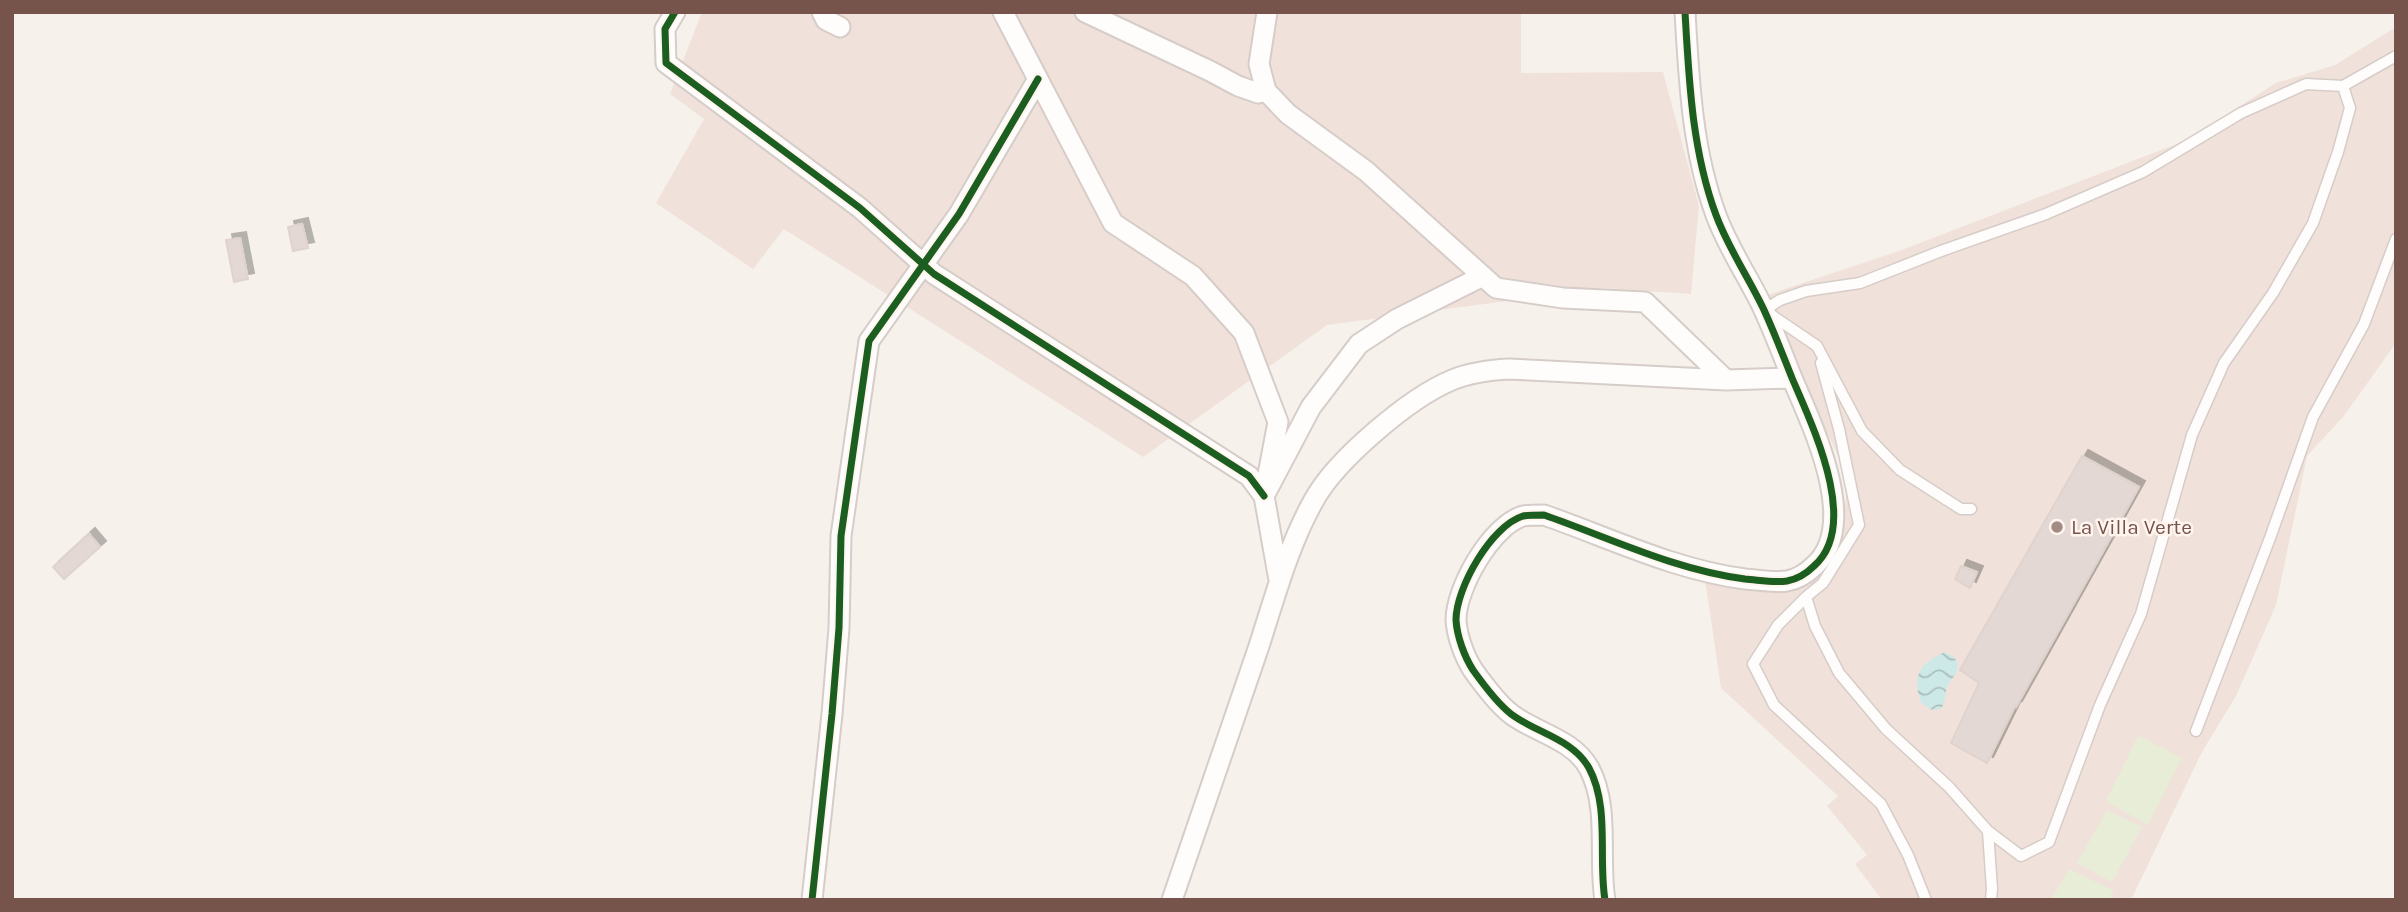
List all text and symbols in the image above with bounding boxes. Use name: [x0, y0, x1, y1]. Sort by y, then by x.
place label: La Villa Verte: [2071, 515, 2192, 539]
marker: La Villa Verte: [2049, 519, 2065, 535]

